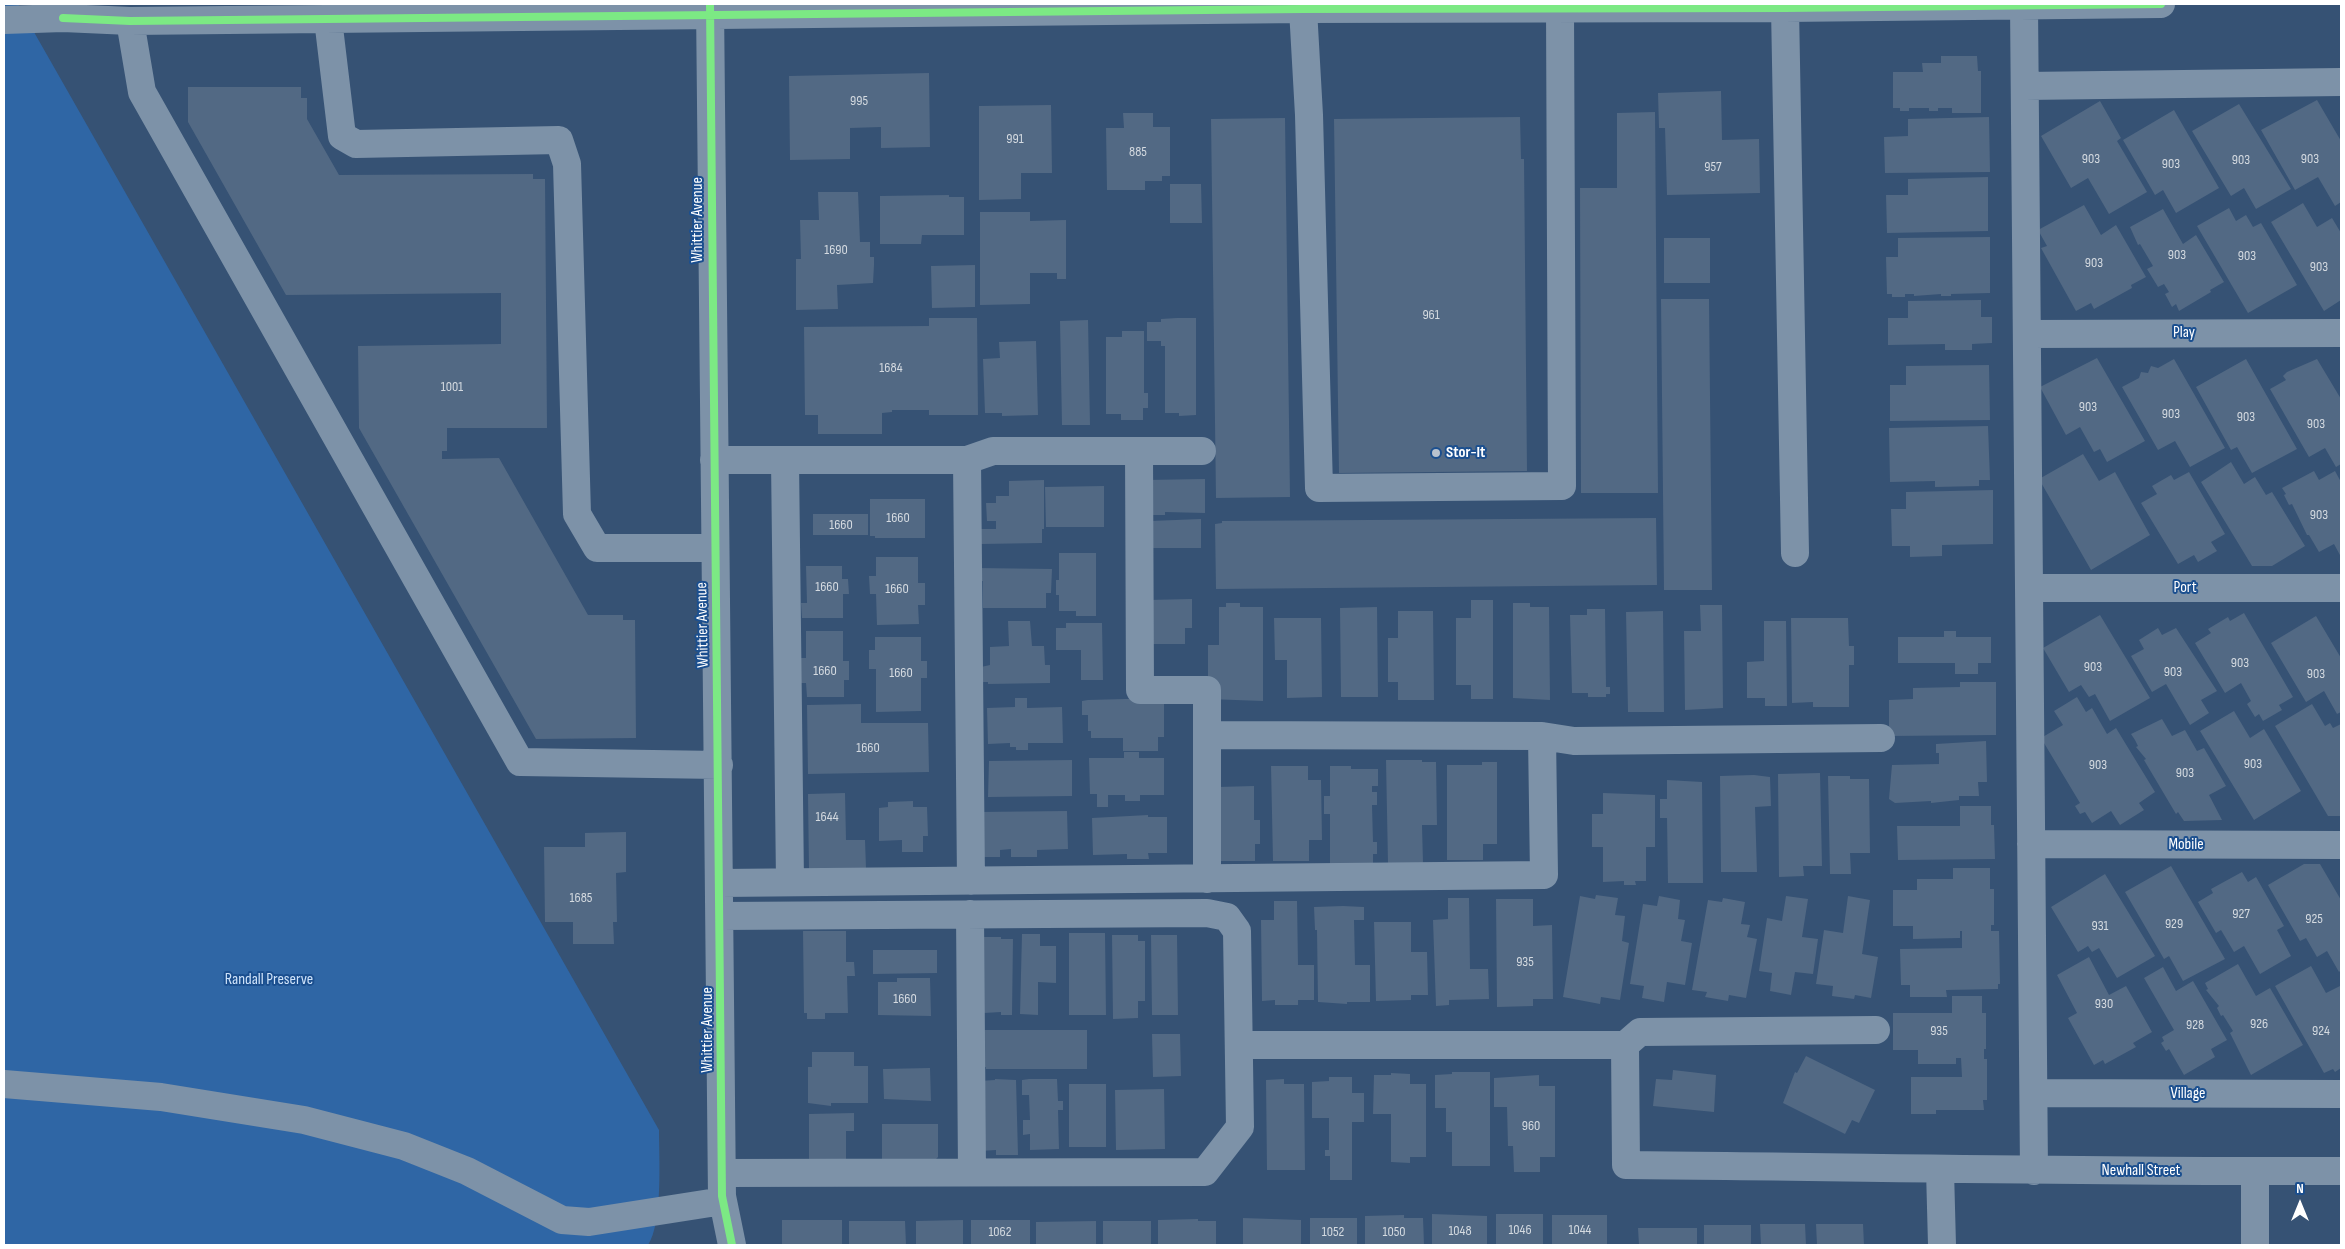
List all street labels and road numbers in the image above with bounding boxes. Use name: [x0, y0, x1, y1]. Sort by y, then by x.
street label: Whittier Avenue: [688, 177, 708, 263]
street label: Play: [2173, 323, 2195, 343]
street label: Port: [2173, 578, 2197, 598]
street label: Whittier Avenue: [693, 582, 713, 668]
street label: Mobile: [2168, 835, 2204, 855]
street label: Whittier Avenue: [698, 987, 718, 1073]
street label: Village: [2170, 1084, 2206, 1104]
street label: Newhall Street: [2102, 1161, 2180, 1181]

